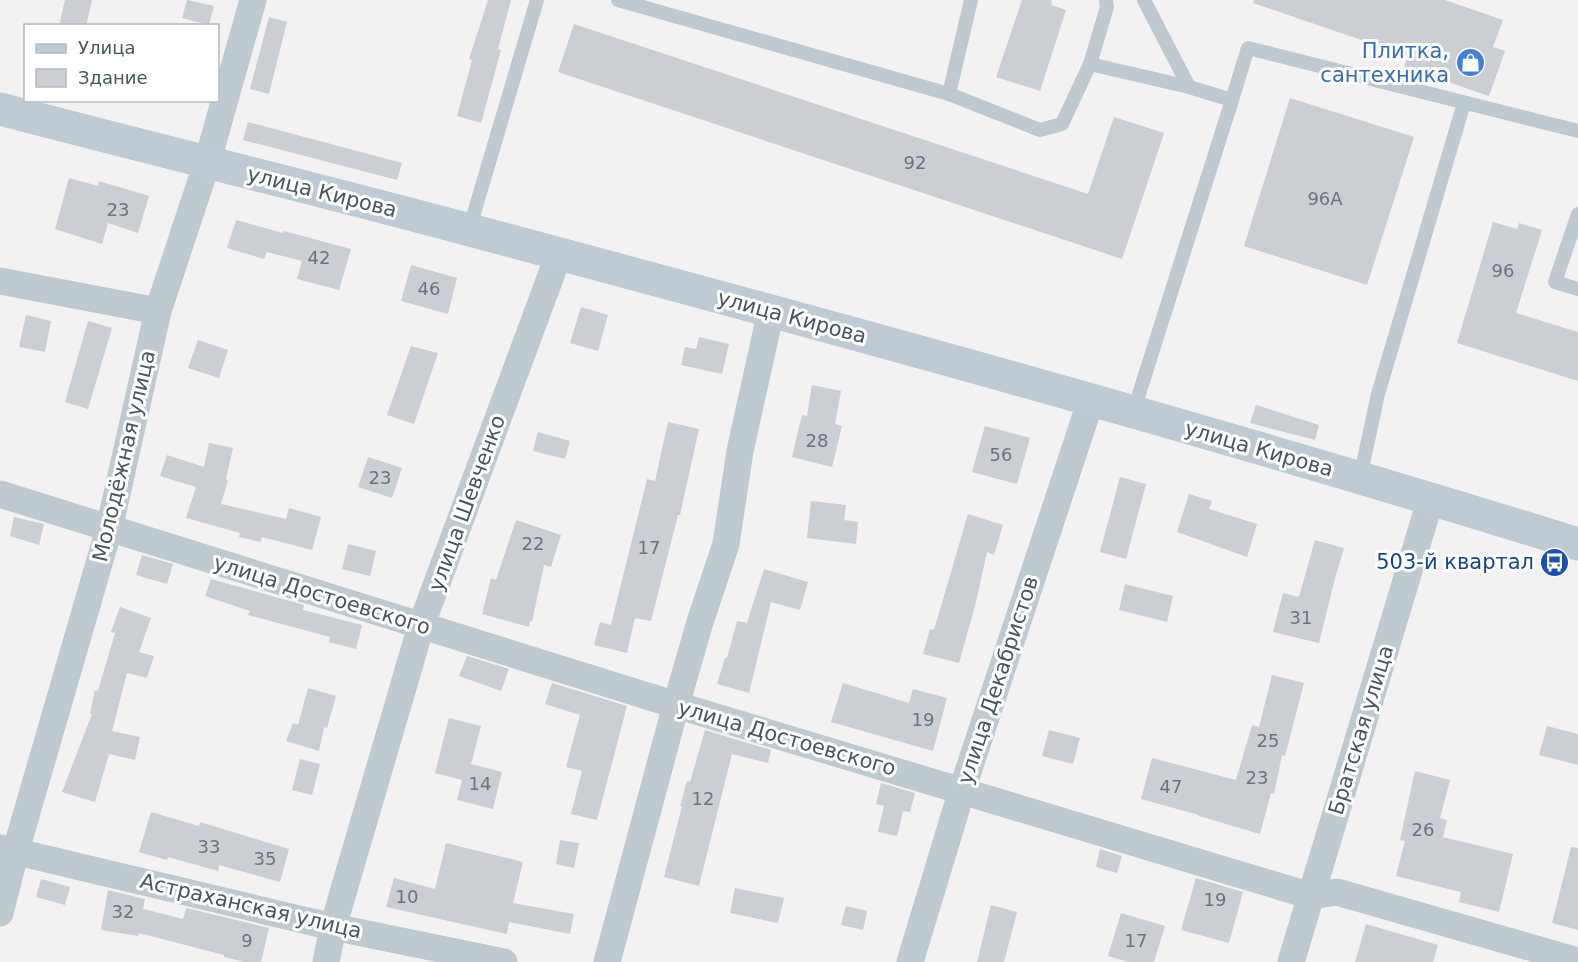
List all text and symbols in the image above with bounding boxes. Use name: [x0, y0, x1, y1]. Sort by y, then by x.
legend: [24, 24, 219, 102]
text: Улица: [78, 37, 135, 58]
place label: Плитка, сантехника: [1320, 39, 1449, 87]
shop icon: Плитка, сантехника: [1454, 47, 1486, 79]
text: Здание: [78, 67, 148, 88]
house number: 92: [904, 152, 926, 173]
street label: улица Кирова: [245, 162, 399, 222]
house number: 96А: [1307, 188, 1343, 209]
house number: 23: [107, 199, 129, 220]
house number: 42: [308, 247, 330, 268]
house number: 96: [1492, 260, 1514, 281]
house number: 46: [418, 278, 440, 299]
street label: улица Кирова: [715, 286, 869, 348]
street label: Молодёжная улица: [88, 348, 160, 564]
street label: улица Шевченко: [424, 412, 510, 594]
street label: улица Кирова: [1182, 416, 1336, 482]
house number: 28: [806, 430, 828, 451]
house number: 56: [990, 444, 1012, 465]
house number: 23: [369, 467, 391, 488]
house number: 22: [522, 533, 544, 554]
house number: 17: [638, 537, 660, 558]
bus stop icon: 503-й квартал: [1539, 546, 1571, 578]
place label: 503-й квартал: [1376, 550, 1534, 574]
street label: улица Достоевского: [211, 551, 433, 639]
street label: улица Декабристов: [953, 573, 1043, 787]
house number: 31: [1290, 607, 1312, 628]
street label: Братская улица: [1324, 642, 1398, 818]
street label: улица Достоевского: [675, 695, 899, 781]
house number: 19: [912, 709, 934, 730]
house number: 25: [1257, 730, 1279, 751]
house number: 23: [1246, 767, 1268, 788]
house number: 14: [469, 773, 491, 794]
house number: 47: [1160, 776, 1182, 797]
house number: 12: [692, 788, 714, 809]
house number: 26: [1412, 819, 1434, 840]
house number: 33: [198, 836, 220, 857]
house number: 35: [254, 848, 276, 869]
street label: Астраханская улица: [138, 869, 364, 943]
house number: 10: [396, 886, 418, 907]
house number: 19: [1204, 889, 1226, 910]
house number: 32: [112, 901, 134, 922]
house number: 9: [241, 930, 253, 951]
house number: 17: [1125, 930, 1147, 951]

